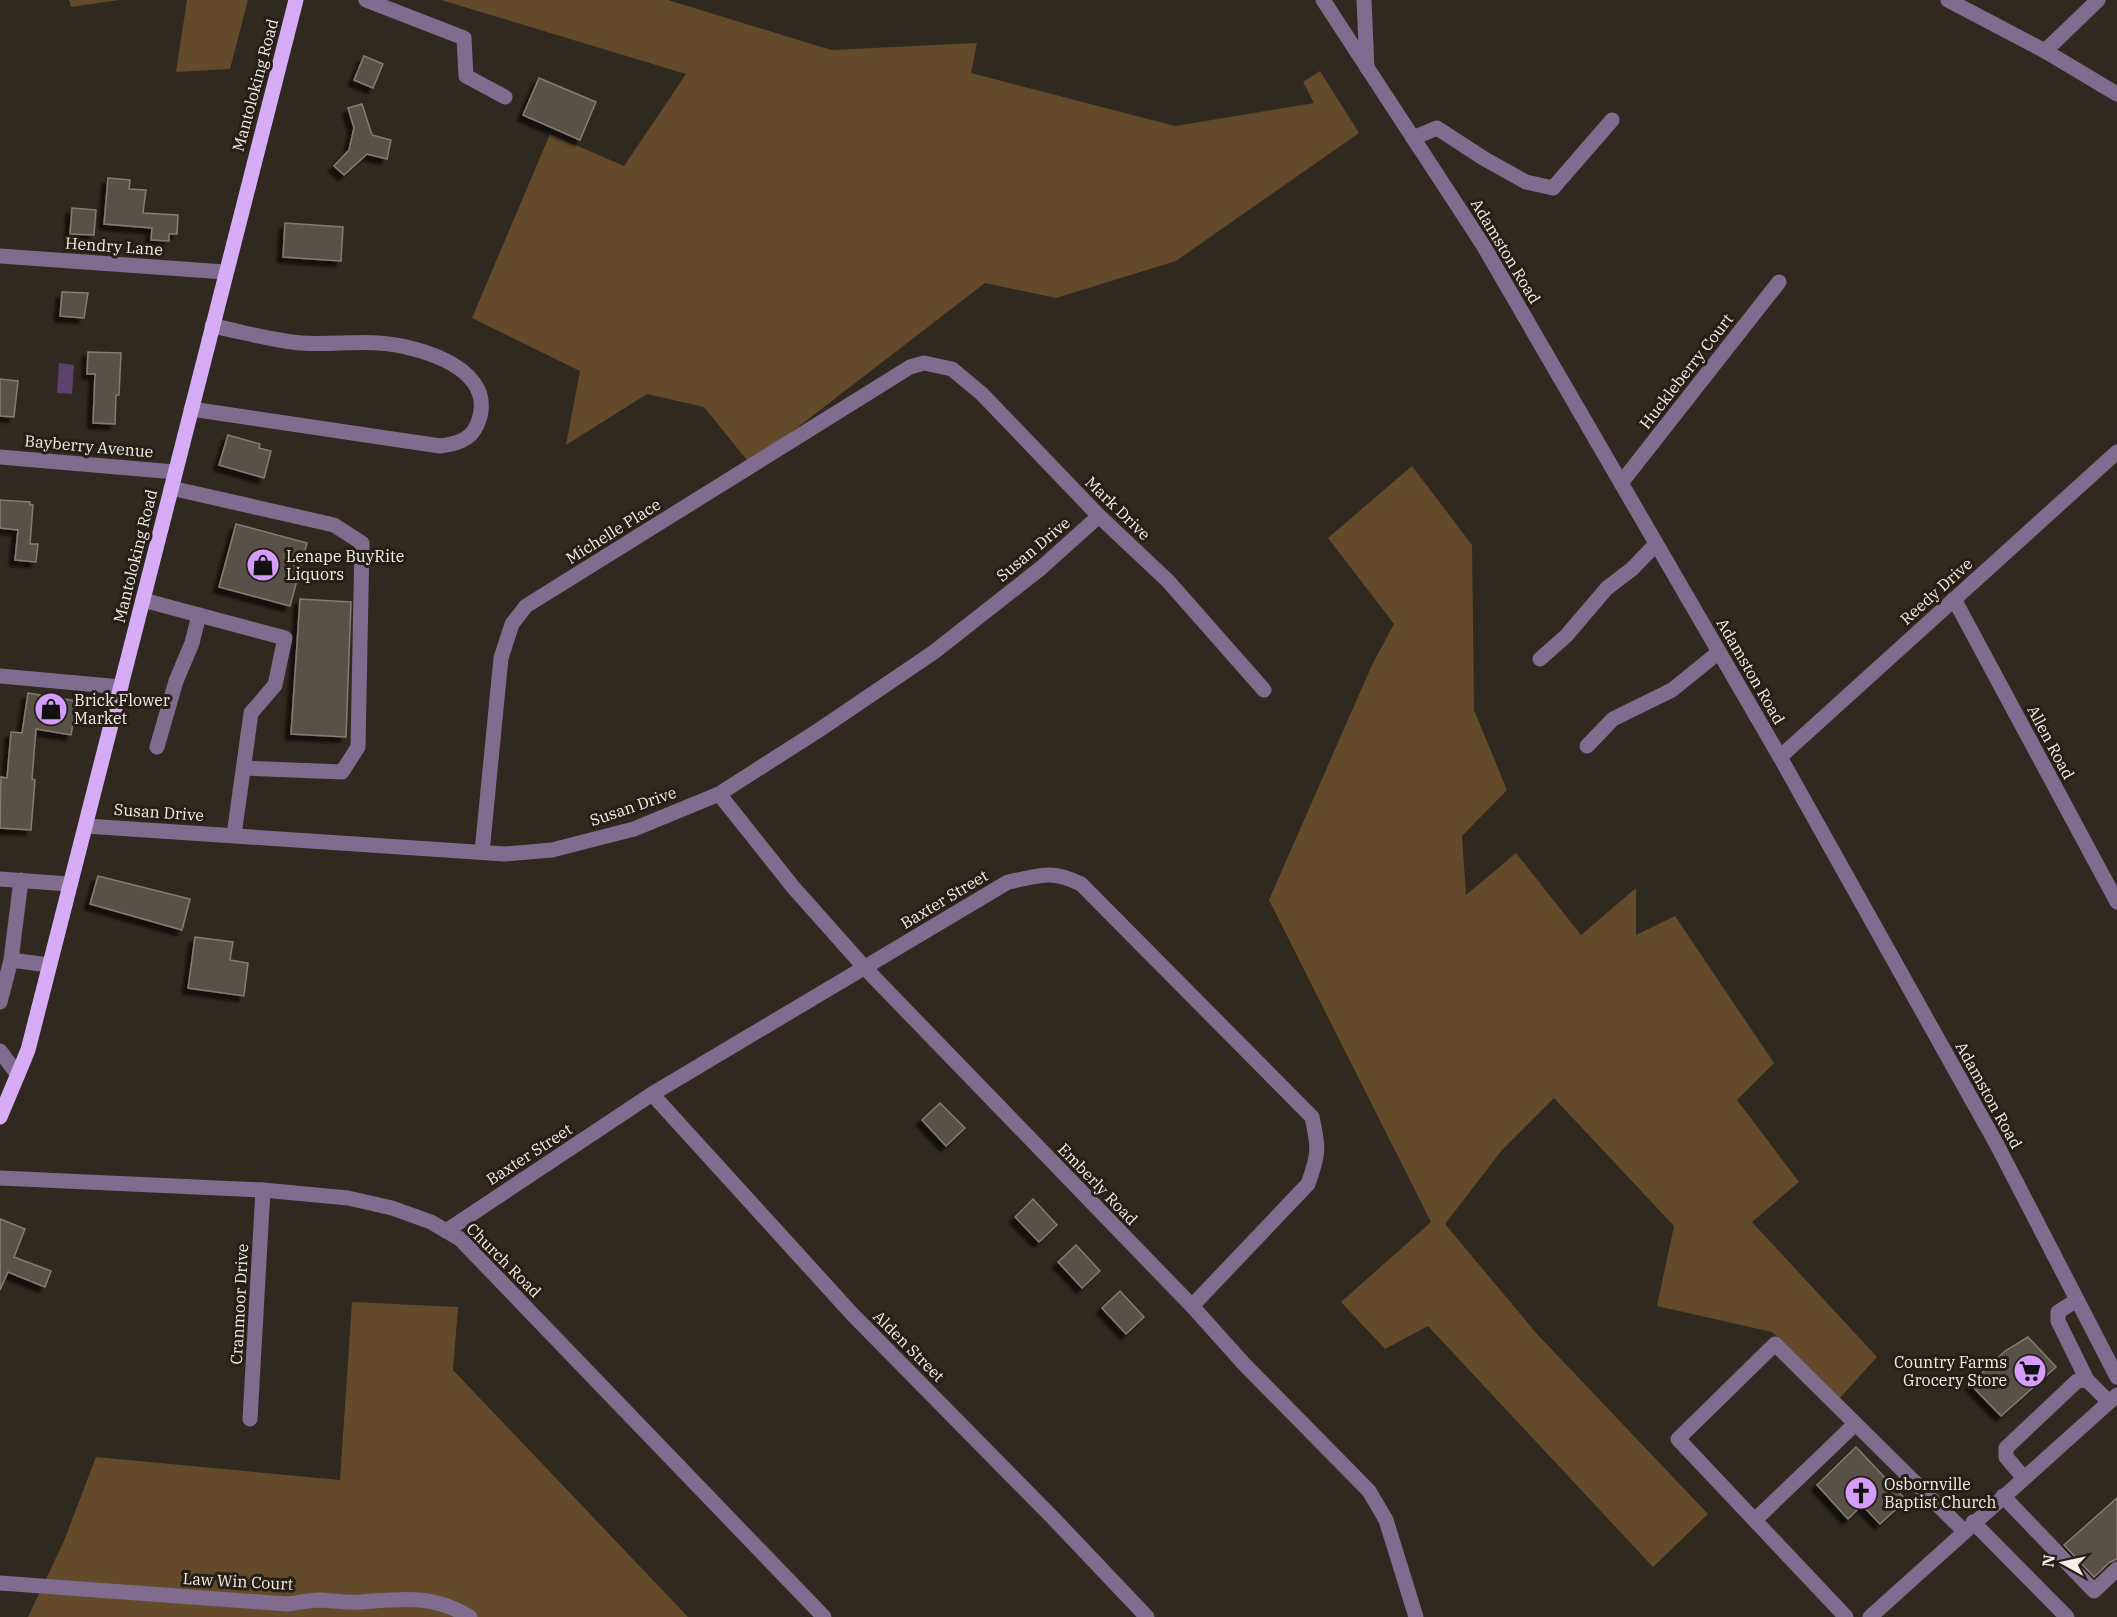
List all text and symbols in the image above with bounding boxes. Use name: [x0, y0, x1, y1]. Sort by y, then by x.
street label: Mantoloking Road: [228, 16, 282, 154]
street label: Adamston Road: [1467, 195, 1545, 307]
street label: Hendry Lane: [64, 233, 164, 259]
street label: Huckleberry Court: [1635, 309, 1737, 433]
street label: Bayberry Avenue: [24, 430, 154, 462]
street label: Mark Drive: [1081, 472, 1155, 544]
street label: Mantoloking Road: [109, 487, 161, 625]
street label: Michelle Place: [562, 494, 664, 568]
street label: Susan Drive: [992, 512, 1074, 586]
place label: Lenape BuyRite Liquors: [286, 546, 404, 584]
shop icon: Lenape BuyRite Liquors: [245, 547, 281, 583]
street label: Reedy Drive: [1896, 553, 1976, 629]
street label: Adamston Road: [1713, 614, 1790, 728]
place label: Brick Flower Market: [74, 690, 170, 728]
shop icon: Brick Flower Market: [33, 691, 69, 727]
street label: Allen Road: [2023, 702, 2079, 783]
street label: Susan Drive: [587, 782, 679, 830]
street label: Susan Drive: [113, 799, 205, 825]
street label: Baxter Street: [897, 865, 992, 933]
street label: Adamston Road: [1951, 1038, 2027, 1152]
street label: Baxter Street: [482, 1119, 576, 1189]
street label: Emberly Road: [1054, 1139, 1142, 1229]
street label: Church Road: [462, 1218, 546, 1302]
street label: Cranmoor Drive: [226, 1243, 252, 1365]
street label: Alden Street: [869, 1306, 949, 1386]
place label: Country Farms Grocery Store: [1894, 1352, 2007, 1390]
supermarket icon: Country Farms Grocery Store: [2012, 1353, 2048, 1389]
place label: Osbornville Baptist Church: [1884, 1474, 1997, 1512]
church icon: Osbornville Baptist Church: [1843, 1475, 1879, 1511]
north arrow: [2033, 1533, 2093, 1593]
text: N: [2037, 1553, 2059, 1569]
street label: Law Win Court: [182, 1568, 294, 1594]

